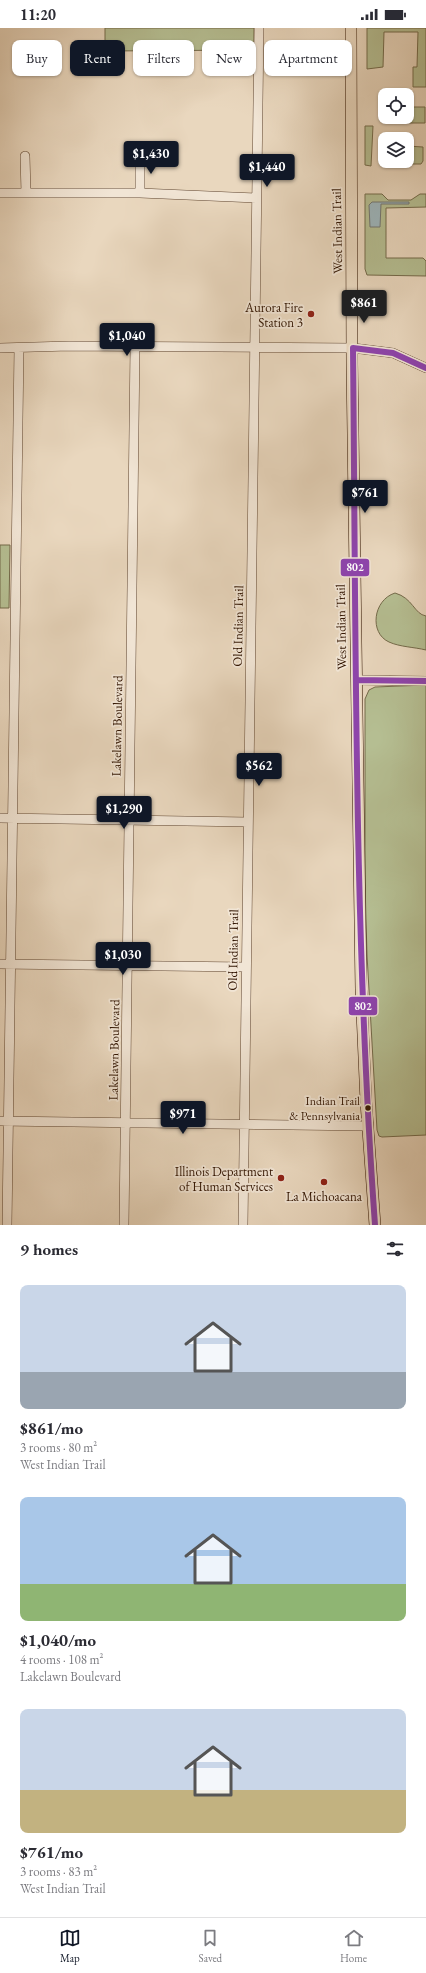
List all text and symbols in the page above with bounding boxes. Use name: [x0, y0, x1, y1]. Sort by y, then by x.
text: 11:20: [20, 5, 56, 24]
chip: Buy: [12, 40, 62, 76]
chip: Rent: [70, 40, 125, 76]
chip: Filters: [133, 40, 194, 76]
chip: New: [202, 40, 256, 76]
chip: Apartment: [264, 40, 352, 76]
map controls: [378, 88, 414, 168]
button: locate: [378, 88, 414, 124]
button: layers: [378, 132, 414, 168]
pin: $1,430: [118, 141, 184, 175]
text: $1,430: [133, 145, 169, 162]
pin: $1,440: [234, 154, 300, 188]
text: $1,440: [249, 158, 285, 175]
street label: West Indian Trail: [328, 188, 346, 274]
pin: $861: [340, 290, 388, 324]
text: $861: [351, 294, 377, 311]
place label: Aurora Fire Station 3: [244, 299, 303, 331]
marker: Aurora Fire Station 3: [306, 309, 316, 319]
pin: $1,040: [94, 323, 160, 357]
text: $1,040: [109, 327, 145, 344]
pin: $761: [341, 480, 389, 514]
text: $761: [352, 484, 378, 501]
line badge: 802: [340, 558, 370, 577]
text: 802: [346, 560, 364, 574]
street label: West Indian Trail: [332, 584, 350, 670]
street label: Old Indian Trail: [229, 585, 247, 667]
street label: Lakelawn Boulevard: [108, 675, 126, 777]
pin: $562: [235, 753, 283, 787]
text: $562: [246, 757, 272, 774]
pin: $1,290: [91, 796, 157, 830]
text: $1,290: [106, 800, 142, 817]
street label: Old Indian Trail: [224, 909, 242, 991]
pin: $1,030: [90, 942, 156, 976]
text: $1,030: [105, 946, 141, 963]
line badge: 802: [348, 996, 378, 1016]
street label: Lakelawn Boulevard: [105, 999, 123, 1101]
text: 802: [354, 999, 372, 1013]
place label: Indian Trail & Pennsylvania: [289, 1093, 360, 1124]
pin: $971: [159, 1101, 207, 1135]
marker: Indian Trail & Pennsylvania: [363, 1103, 373, 1113]
text: $971: [170, 1105, 196, 1122]
place label: Illinois Department of Human Services: [175, 1163, 273, 1195]
marker: Illinois Department of Human Services: [276, 1173, 286, 1183]
marker: La Michoacana: [319, 1177, 329, 1187]
place label: La Michoacana: [286, 1188, 363, 1205]
text: 9 homes: [20, 1238, 78, 1260]
icon: filters: [384, 1238, 406, 1260]
icon: home: [177, 1311, 249, 1383]
text: $861/mo: [20, 1417, 83, 1439]
text: 3 rooms · 80 m²: [20, 1439, 97, 1456]
text: West Indian Trail: [20, 1456, 106, 1473]
icon: home: [177, 1523, 249, 1595]
text: $1,040/mo: [20, 1629, 96, 1651]
text: 4 rooms · 108 m²: [20, 1651, 104, 1668]
text: Lakelawn Boulevard: [20, 1668, 121, 1685]
icon: home: [177, 1735, 249, 1807]
text: $761/mo: [20, 1841, 83, 1863]
text: 3 rooms · 83 m²: [20, 1863, 97, 1880]
text: West Indian Trail: [20, 1880, 106, 1897]
tab: Map: [59, 1927, 81, 1965]
tab: Saved: [199, 1927, 222, 1965]
tab: Home: [340, 1927, 367, 1965]

